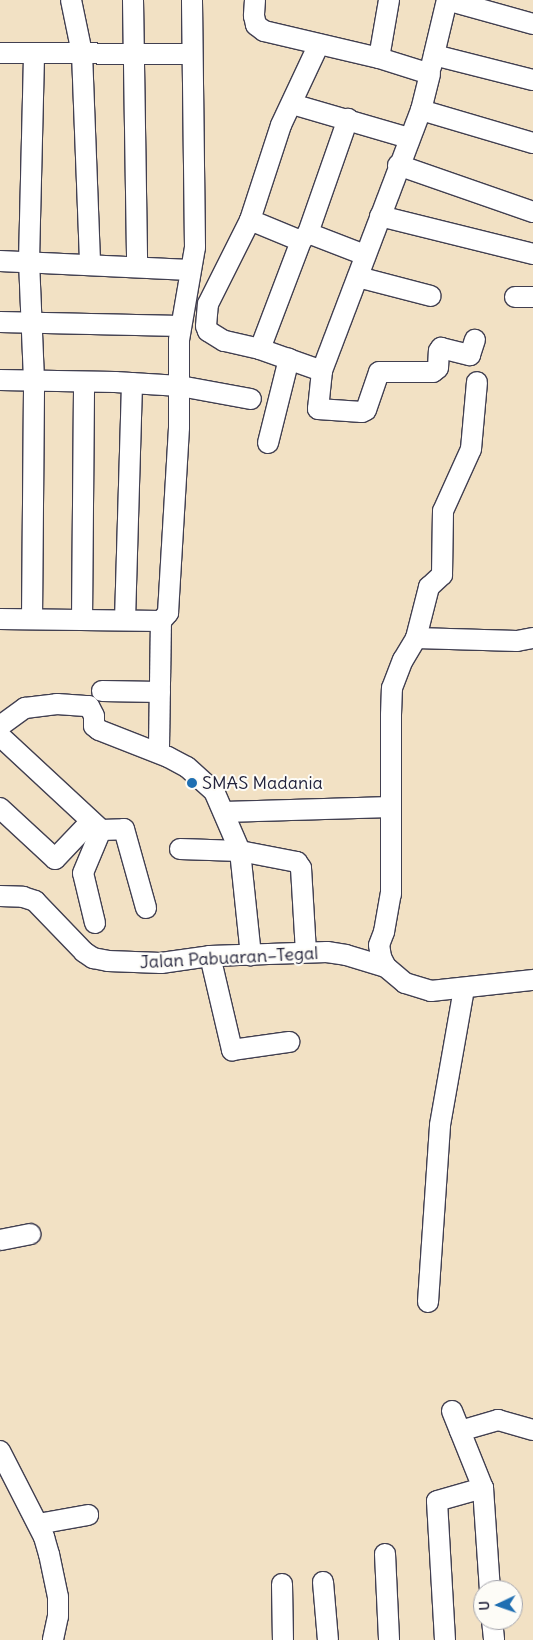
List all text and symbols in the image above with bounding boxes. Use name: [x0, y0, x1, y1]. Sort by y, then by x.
place label: SMAS Madania: [202, 772, 323, 794]
marker: SMAS Madania: [186, 777, 198, 789]
street label: Jalan Pabuaran–Tegal: [139, 943, 319, 973]
north arrow: [473, 1580, 523, 1630]
text: U: [475, 1600, 493, 1611]

